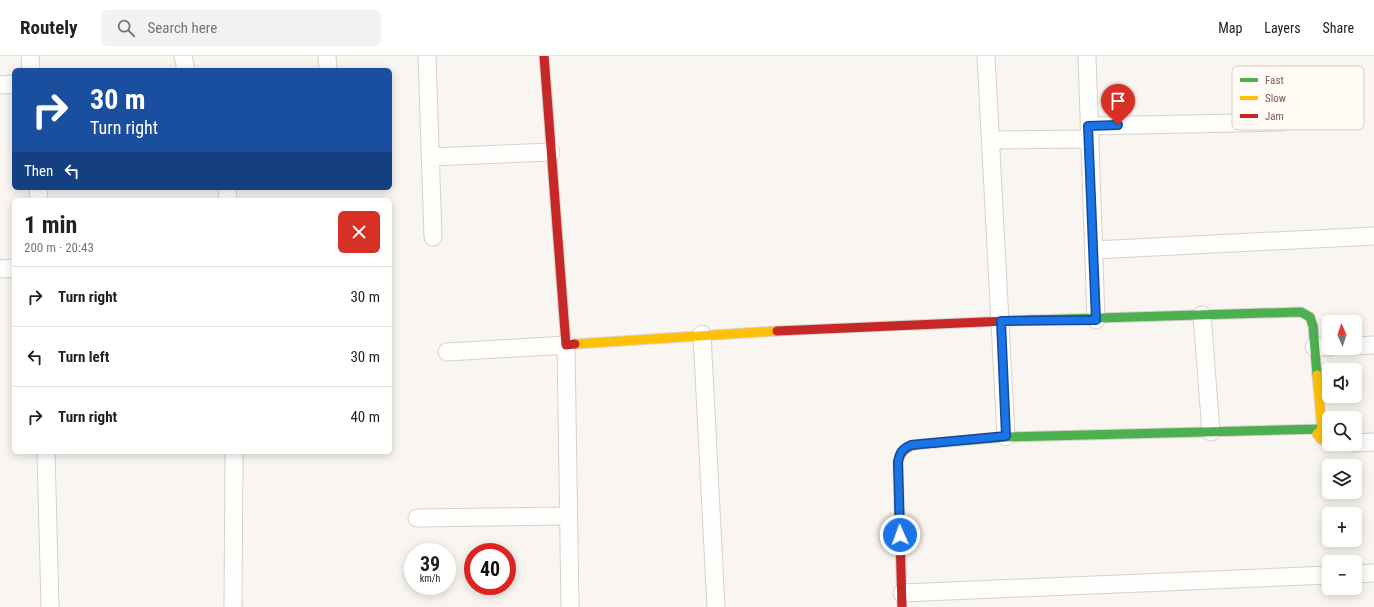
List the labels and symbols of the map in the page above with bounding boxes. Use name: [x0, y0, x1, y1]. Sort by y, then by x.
legend: [1232, 66, 1364, 130]
text: Fast: [1265, 74, 1284, 87]
pin: [1101, 84, 1135, 125]
text: Slow: [1265, 92, 1286, 105]
text: Jam: [1265, 110, 1284, 123]
north arrow: [1322, 315, 1362, 355]
position arrow: [879, 514, 921, 556]
speed limit sign: 40: [464, 543, 516, 595]

